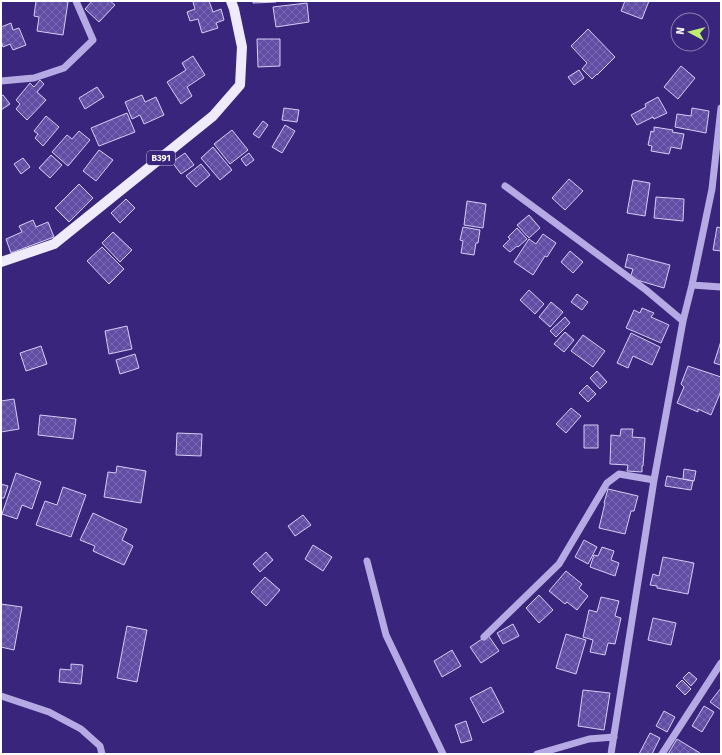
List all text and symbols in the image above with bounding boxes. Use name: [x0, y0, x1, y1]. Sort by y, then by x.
north arrow: [670, 12, 710, 52]
text: N: [674, 26, 687, 35]
road number: B391: [147, 151, 175, 165]

